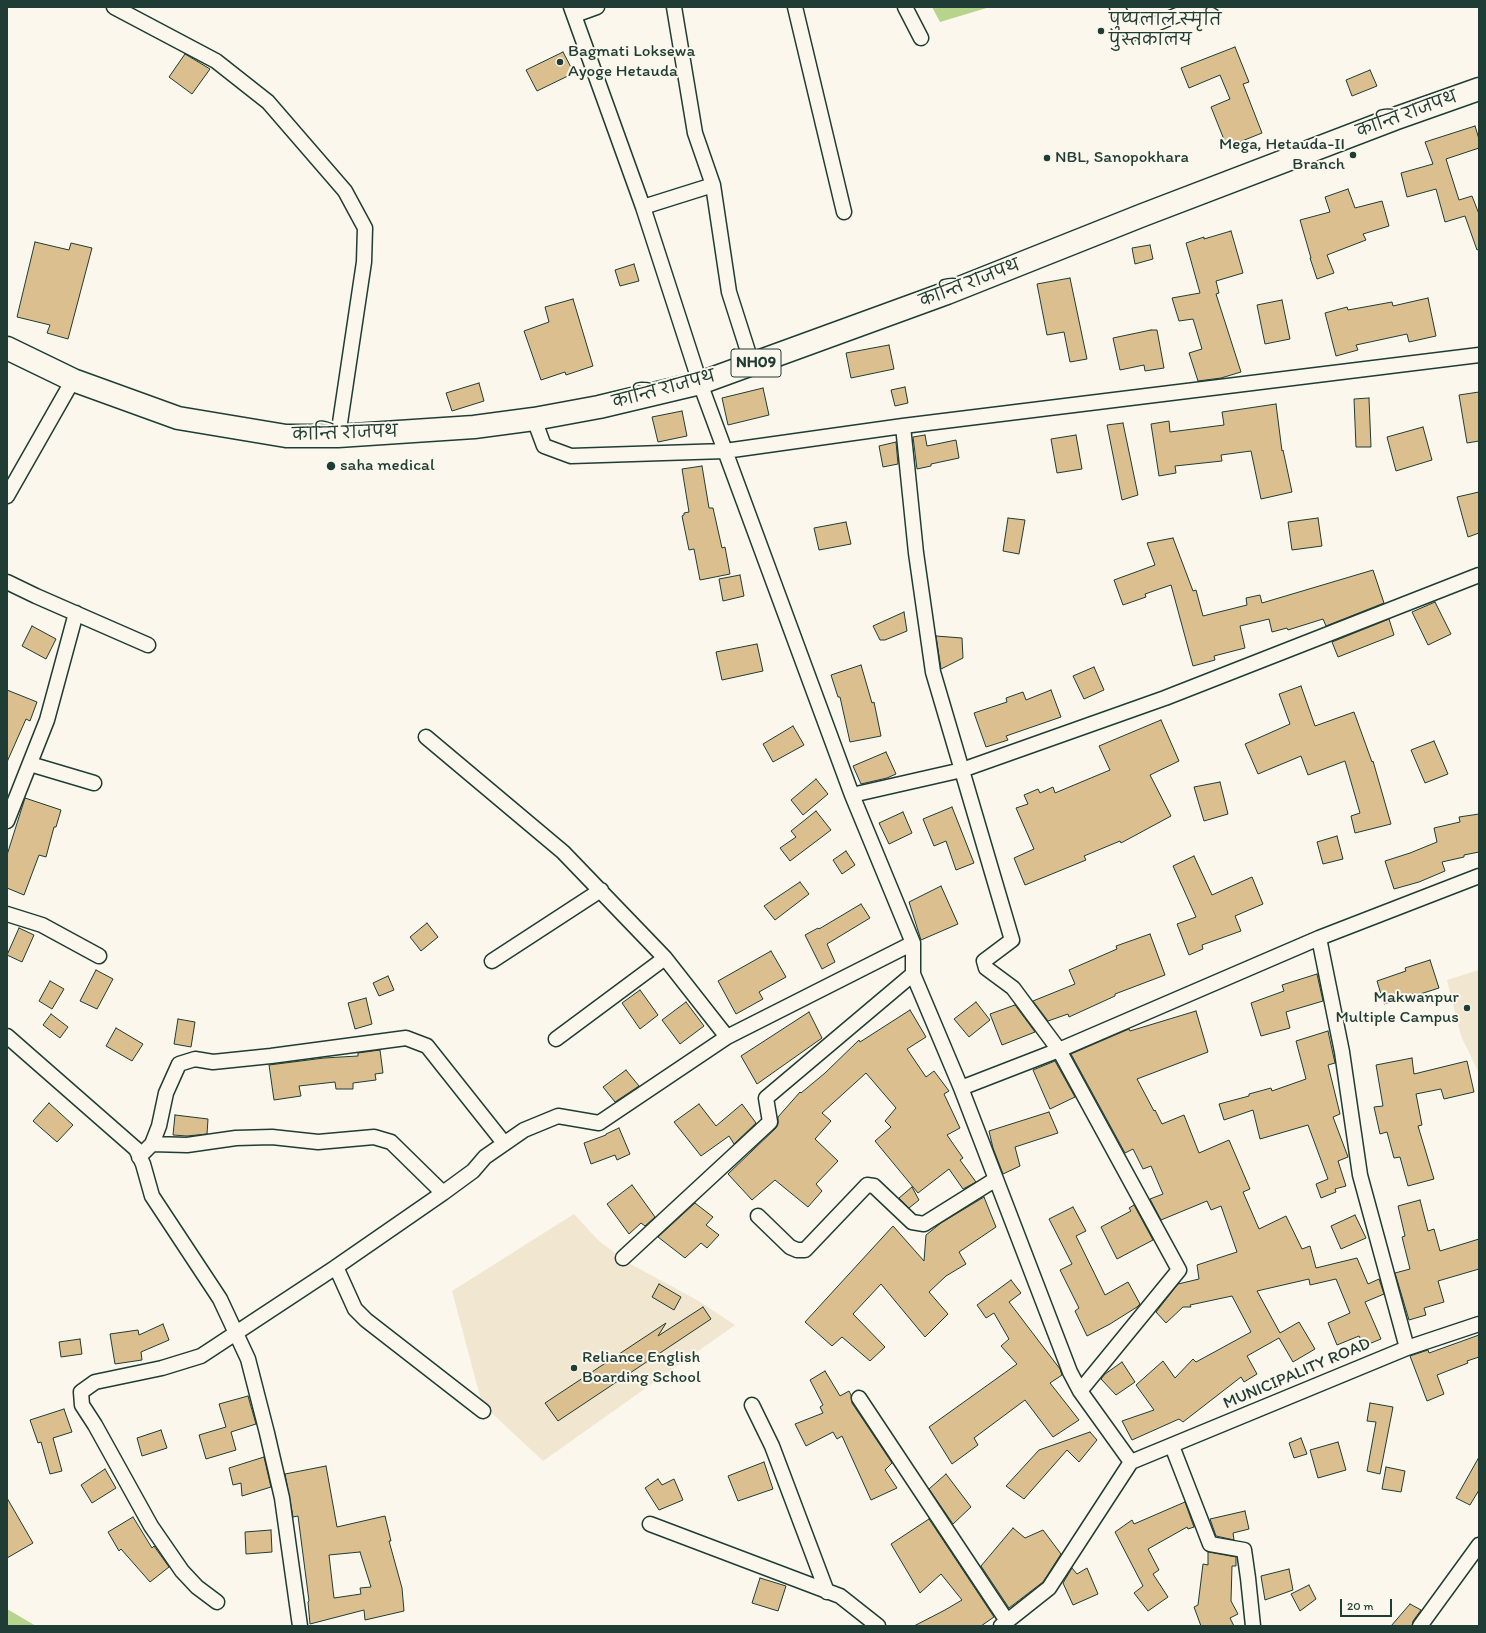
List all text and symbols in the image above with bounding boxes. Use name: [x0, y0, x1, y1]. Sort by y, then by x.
place label: पुष्पलाल स्मृति पुस्तकालय: [1109, 11, 1221, 51]
marker: पुष्पलाल स्मृति पुस्तकालय: [1096, 26, 1106, 36]
place label: Bagmati Loksewa Ayoge Hetauda: [568, 42, 695, 82]
marker: Bagmati Loksewa Ayoge Hetauda: [555, 57, 565, 67]
street label: कान्ति राजपथ: [1354, 87, 1460, 143]
place label: Mega, Hetauda-II Branch: [1219, 135, 1345, 175]
place label: NBL, Sanopokhara: [1055, 148, 1189, 168]
marker: Mega, Hetauda-II Branch: [1348, 150, 1358, 160]
marker: NBL, Sanopokhara: [1042, 153, 1052, 163]
street label: कान्ति राजपथ: [917, 256, 1023, 312]
road number: NH09: [731, 349, 781, 377]
street label: कान्ति राजपथ: [610, 366, 718, 414]
street label: कान्ति राजपथ: [292, 422, 398, 446]
place label: saha medical: [340, 456, 435, 476]
marker: saha medical: [325, 460, 337, 472]
place label: Makwanpur Multiple Campus: [1335, 988, 1459, 1028]
marker: Makwanpur Multiple Campus: [1462, 1003, 1472, 1013]
street label: MUNICIPALITY ROAD: [1220, 1334, 1374, 1414]
place label: Reliance English Boarding School: [582, 1348, 701, 1388]
marker: Reliance English Boarding School: [569, 1363, 579, 1373]
scale bar: [1342, 1591, 1394, 1617]
text: 20 m: [1347, 1599, 1374, 1613]

